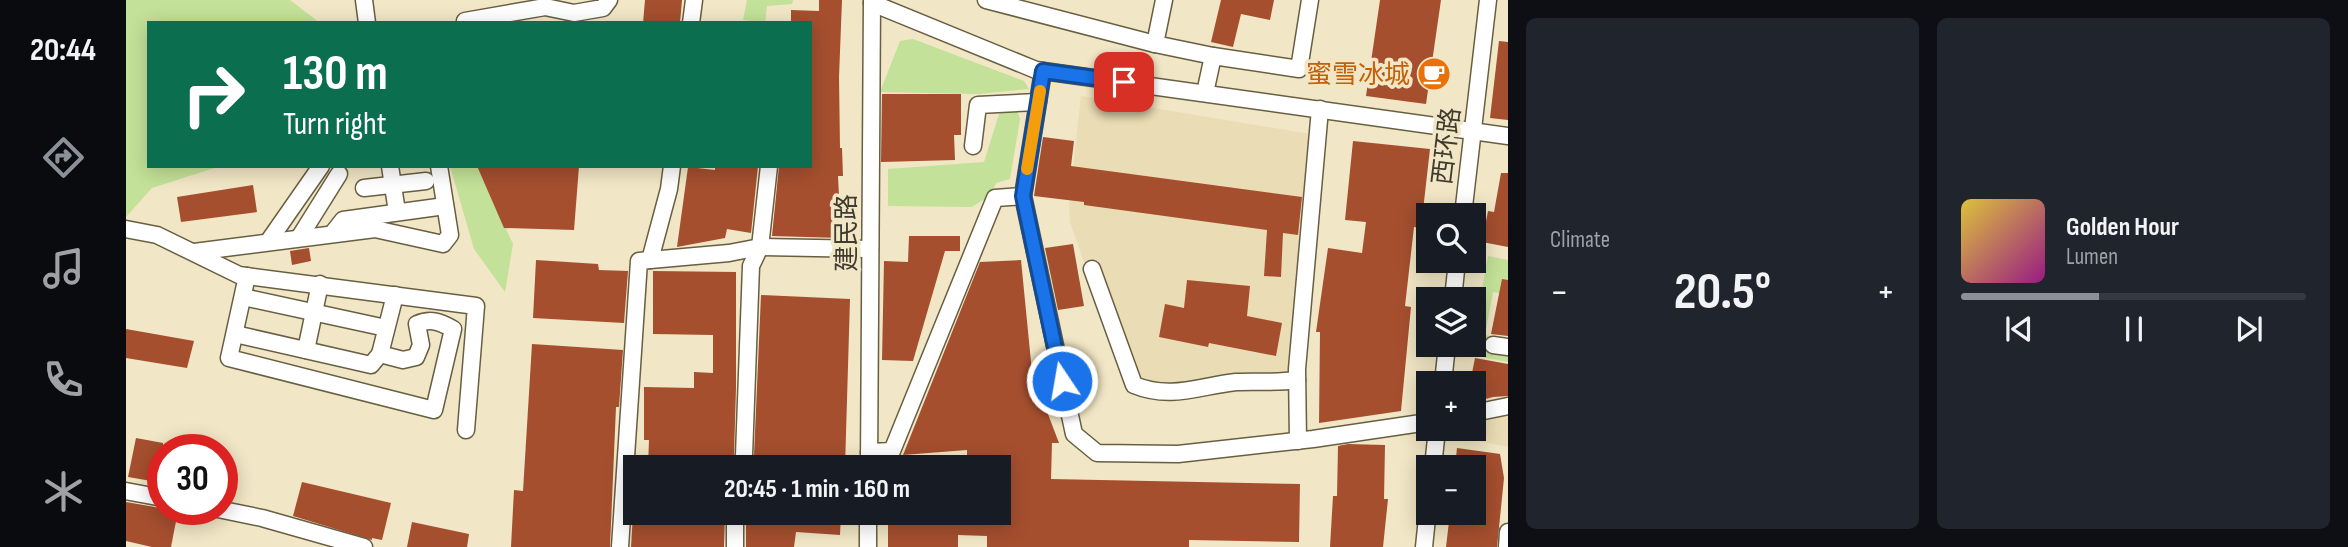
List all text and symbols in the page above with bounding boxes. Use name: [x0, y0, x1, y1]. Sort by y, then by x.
text: 20:44: [30, 31, 96, 70]
text: 130 m: [283, 45, 388, 104]
icon: right: [168, 49, 259, 140]
pin: [1094, 52, 1154, 112]
cafe icon: 蜜雪冰城: [1415, 55, 1453, 93]
place label: 蜜雪冰城: [1306, 60, 1410, 91]
icon: arrive: [1105, 63, 1143, 101]
text: Turn right: [283, 105, 387, 144]
street label: 西环路: [1427, 106, 1468, 187]
icon: directions: [39, 133, 88, 182]
street label: 建民路: [832, 194, 863, 272]
map controls: [1416, 203, 1486, 525]
button: search: [1416, 203, 1486, 273]
text: Golden Hour: [2066, 212, 2179, 243]
text: Climate: [1550, 226, 1610, 254]
text: Lumen: [2066, 243, 2118, 271]
icon: music: [39, 244, 88, 293]
text: 20.5°: [1674, 261, 1771, 324]
text: −: [1550, 270, 1569, 315]
text: +: [1876, 270, 1895, 315]
button: layers: [1416, 287, 1486, 357]
icon: previous: [2000, 310, 2038, 348]
icon: pause: [2115, 310, 2153, 348]
icon: next: [2230, 310, 2268, 348]
position arrow: [1025, 344, 1099, 418]
icon: phone: [39, 355, 88, 404]
button: +: [1416, 371, 1486, 441]
speed limit sign: 30: [147, 434, 238, 525]
button: −: [1416, 455, 1486, 525]
icon: climate: [39, 467, 88, 516]
text: 20:45 · 1 min · 160 m: [724, 474, 910, 505]

